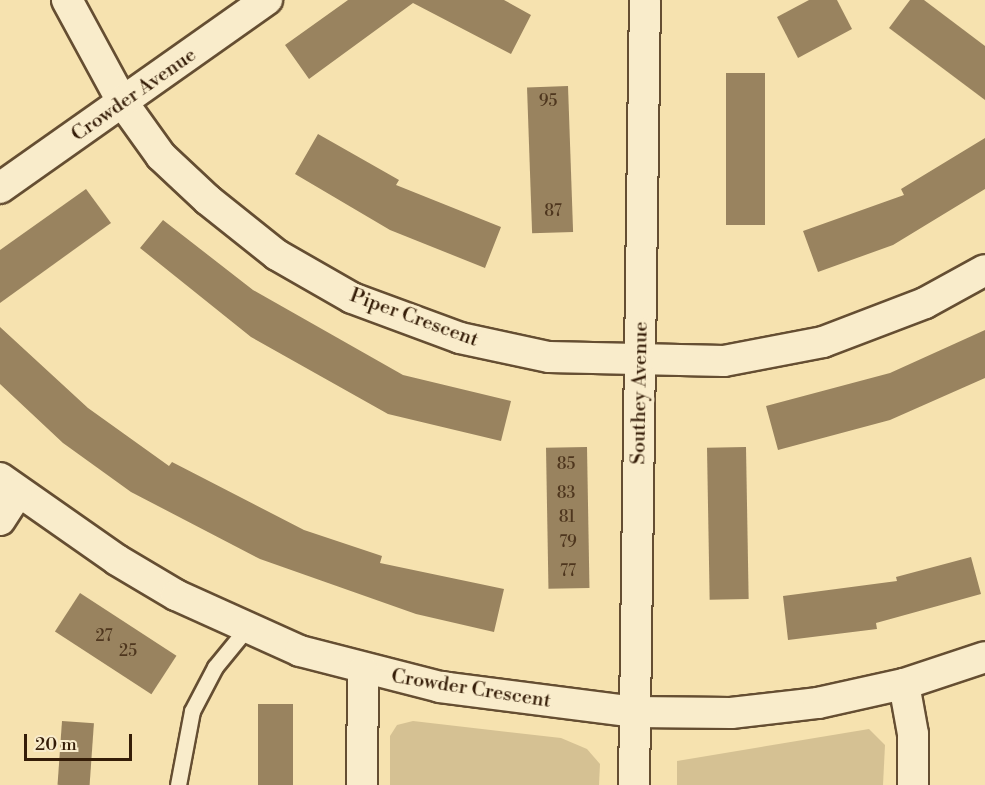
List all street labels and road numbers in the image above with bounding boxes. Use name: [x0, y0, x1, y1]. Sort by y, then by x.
street label: Crowder Avenue: [67, 43, 201, 147]
street label: Piper Crescent: [346, 284, 482, 352]
street label: Southey Avenue: [627, 321, 653, 465]
street label: Crowder Crescent: [389, 665, 553, 713]

